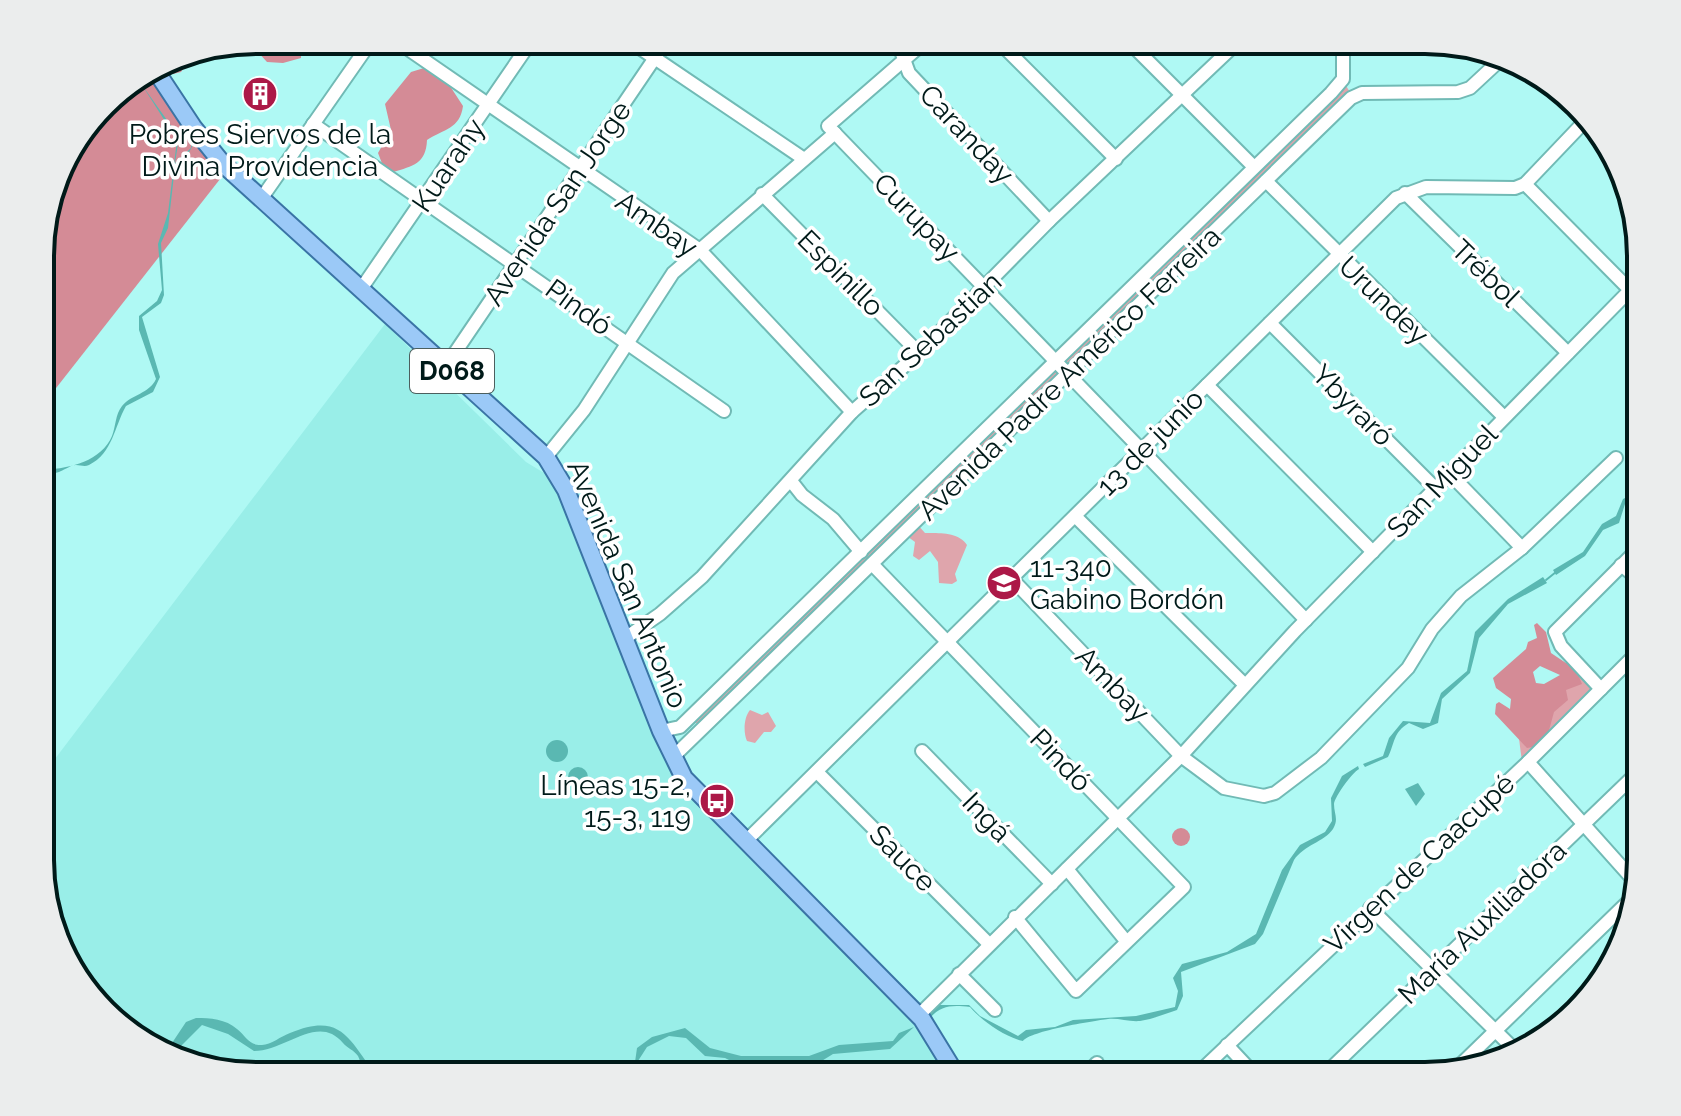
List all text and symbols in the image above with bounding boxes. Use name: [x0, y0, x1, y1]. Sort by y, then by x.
building icon: Pobres Siervos de la Divina Providencia: [241, 75, 279, 113]
street label: Caranday: [913, 78, 1021, 191]
street label: Avenida San Jorge: [477, 95, 638, 312]
street label: Kuarahy: [405, 112, 492, 218]
place label: Pobres Siervos de la Divina Providencia: [129, 118, 391, 183]
street label: Curupay: [867, 166, 967, 268]
street label: Ambay: [610, 185, 704, 264]
street label: Avenida Padre Américo Ferreira: [911, 220, 1228, 527]
street label: Espinillo: [791, 223, 891, 323]
street label: Trébol: [1445, 233, 1527, 314]
street label: Urundey: [1332, 249, 1436, 351]
street label: San Sebastian: [852, 265, 1008, 414]
street label: Pindó: [539, 272, 618, 342]
road number: D068: [410, 349, 494, 393]
street label: Ybyraró: [1305, 358, 1400, 453]
street label: 13 de junio: [1090, 382, 1210, 502]
street label: San Miguel: [1380, 418, 1505, 545]
street label: Avenida San Antonio: [560, 455, 695, 713]
place label: 11-340 Gabino Bordón: [1030, 551, 1224, 616]
school or university icon: 11-340 Gabino Bordón: [985, 564, 1023, 602]
street label: Ambay: [1069, 640, 1156, 729]
street label: Pindó: [1023, 722, 1098, 798]
street label: Virgen de Caacupé: [1317, 767, 1521, 960]
place label: Líneas 15-2, 15-3, 119: [540, 769, 691, 834]
bus stop icon: Líneas 15-2, 15-3, 119: [698, 782, 736, 820]
street label: Ingá: [955, 786, 1018, 849]
street label: Sauce: [862, 818, 943, 899]
street label: María Auxiliadora: [1392, 834, 1573, 1011]

